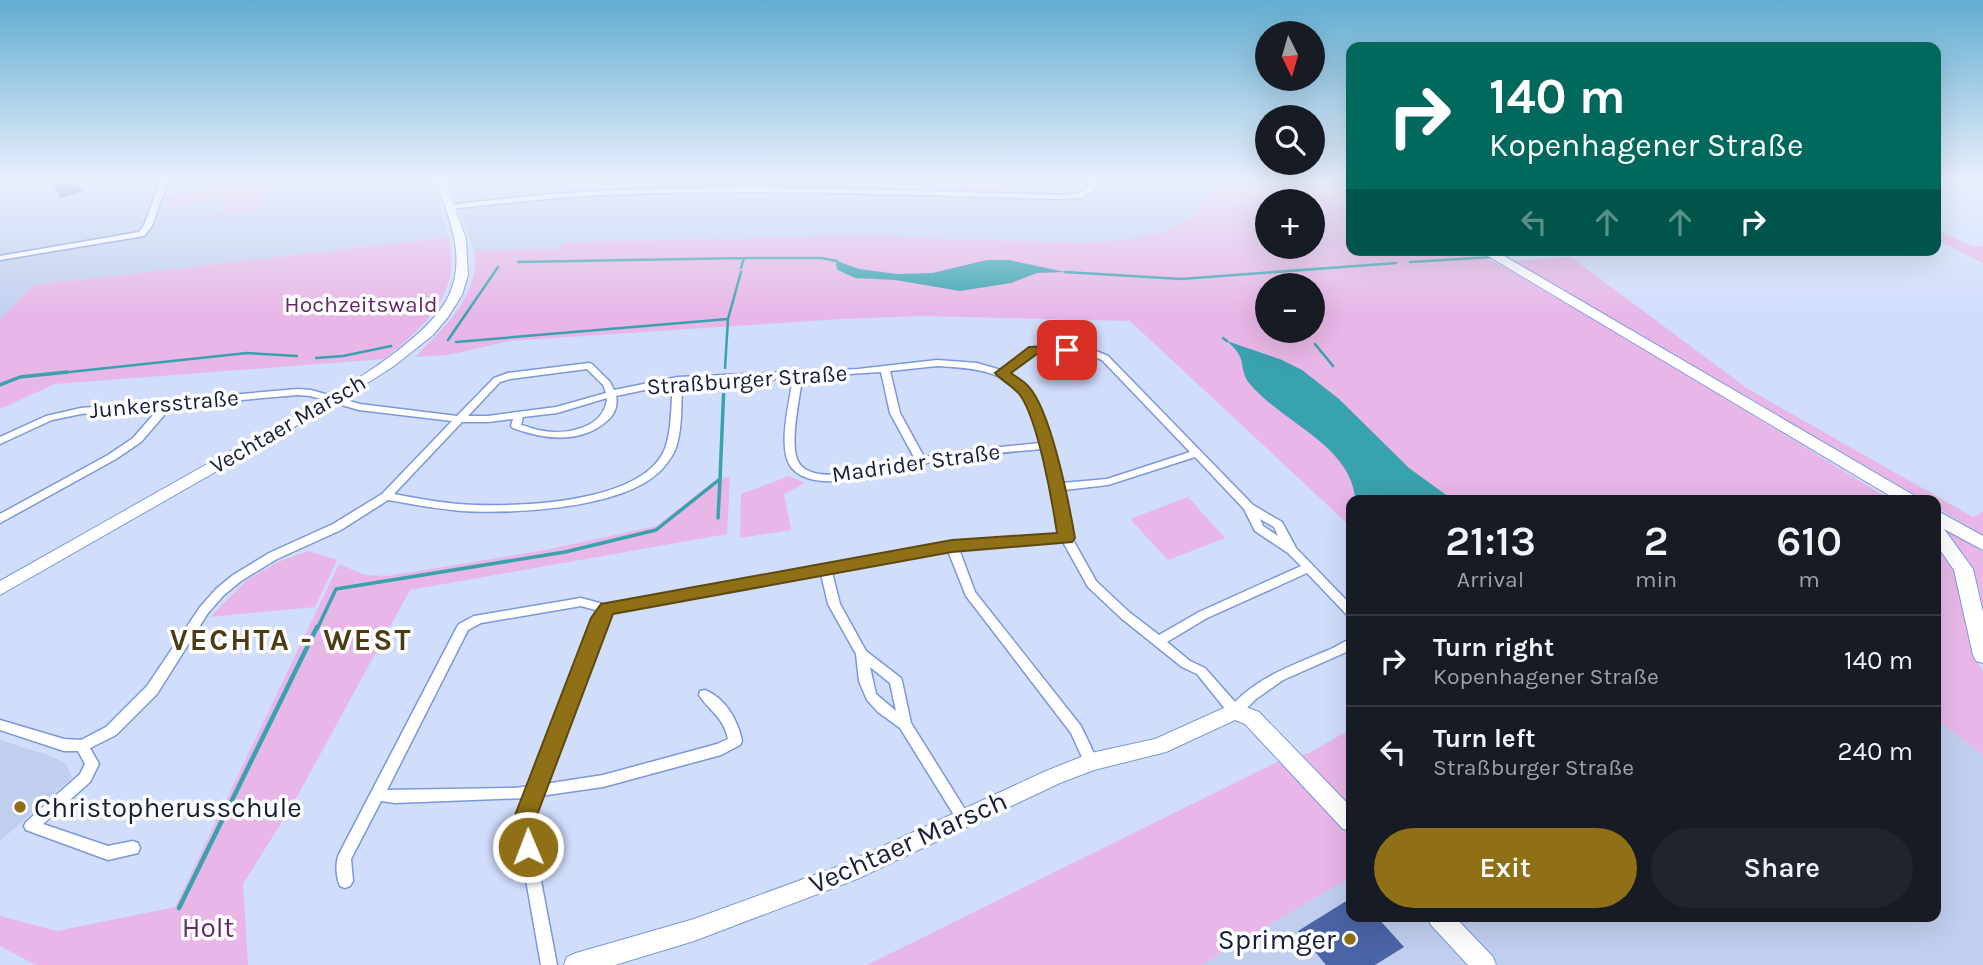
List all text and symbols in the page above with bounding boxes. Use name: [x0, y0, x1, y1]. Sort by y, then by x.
north arrow: [1255, 21, 1325, 91]
map controls: [1255, 21, 1325, 343]
text: 140 m: [1489, 68, 1626, 125]
icon: right: [1374, 70, 1465, 161]
button: search: [1255, 105, 1325, 175]
text: Kopenhagener Straße: [1489, 127, 1803, 164]
button: +: [1255, 189, 1325, 259]
icon: left: [1515, 203, 1553, 241]
icon: ahead: [1588, 203, 1626, 241]
icon: ahead: [1661, 203, 1699, 241]
icon: right: [1734, 203, 1772, 241]
button: −: [1255, 273, 1325, 343]
park label: Hochzeitswald: [284, 291, 438, 318]
pin: [1037, 320, 1097, 380]
icon: arrive: [1048, 331, 1086, 369]
street label: Straßburger Straße: [646, 360, 848, 400]
street label: Vechtaer Marsch: [205, 369, 371, 479]
street label: Junkersstraße: [88, 384, 240, 424]
street label: Madrider Straße: [830, 438, 1002, 488]
text: 21:13: [1445, 516, 1536, 566]
text: 2: [1644, 516, 1669, 566]
text: 610: [1776, 516, 1842, 566]
text: Arrival: [1457, 566, 1524, 593]
text: min: [1635, 566, 1677, 593]
text: m: [1798, 566, 1820, 593]
district label: VECHTA - WEST: [170, 622, 412, 658]
text: Turn right: [1433, 632, 1554, 663]
icon: right: [1374, 642, 1412, 680]
text: 140 m: [1844, 645, 1913, 676]
text: Kopenhagener Straße: [1433, 663, 1659, 690]
text: Turn left: [1433, 723, 1535, 754]
icon: left: [1374, 733, 1412, 771]
text: 240 m: [1837, 736, 1913, 767]
text: Straßburger Straße: [1433, 754, 1634, 781]
street label: Vechtaer Marsch: [804, 784, 1012, 900]
place label: Christopherusschule: [34, 791, 302, 824]
marker: Christopherusschule: [12, 799, 28, 815]
position arrow: [491, 810, 565, 884]
button: Exit: [1374, 828, 1637, 908]
button: Share: [1651, 828, 1913, 908]
park label: Holt: [182, 911, 234, 944]
place label: Sprimger: [1218, 923, 1337, 956]
marker: Sprimger: [1342, 931, 1358, 947]

